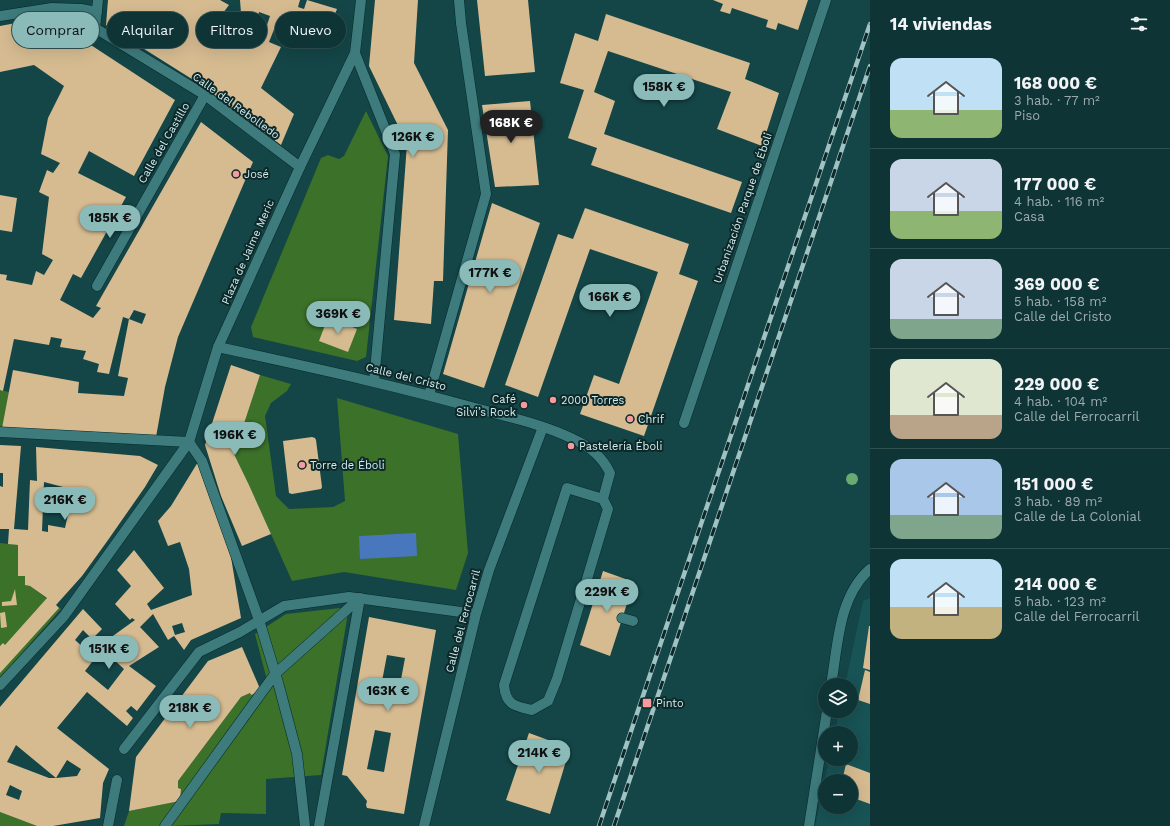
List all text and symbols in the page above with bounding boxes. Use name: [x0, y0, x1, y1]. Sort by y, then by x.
chip: Comprar: [12, 12, 99, 48]
chip: Alquilar: [107, 12, 188, 48]
chip: Filtros: [196, 12, 267, 48]
chip: Nuevo: [275, 12, 346, 48]
icon: filters: [1128, 13, 1150, 35]
text: 14 viviendas: [890, 14, 992, 34]
street label: Calle del Rebolledo: [190, 70, 282, 142]
text: 168 000 €: [1014, 73, 1097, 93]
pin: 158K €: [631, 74, 697, 108]
icon: home: [922, 74, 970, 122]
text: 158K €: [642, 79, 686, 94]
text: 3 hab. · 77 m²: [1014, 93, 1100, 108]
street label: Calle del Castillo: [136, 100, 192, 186]
text: Piso: [1014, 108, 1040, 123]
pin: 168K €: [478, 110, 544, 144]
text: 168K €: [489, 115, 533, 130]
pin: 126K €: [380, 124, 446, 158]
text: 126K €: [391, 129, 435, 144]
street label: Urbanización Parque de Éboli: [710, 131, 775, 285]
place label: José: [244, 168, 269, 181]
marker: José: [231, 169, 241, 179]
text: 177 000 €: [1014, 174, 1096, 194]
icon: home: [922, 175, 970, 223]
text: 4 hab. · 116 m²: [1014, 194, 1104, 209]
street label: Plaza de Jaime Meric: [219, 197, 277, 307]
pin: 185K €: [77, 205, 143, 239]
text: Casa: [1014, 209, 1045, 224]
text: 185K €: [88, 210, 132, 225]
pin: 177K €: [457, 260, 523, 294]
text: 177K €: [468, 265, 512, 280]
text: 369 000 €: [1014, 274, 1100, 294]
icon: home: [922, 275, 970, 323]
pin: 166K €: [577, 284, 643, 318]
text: 166K €: [588, 289, 632, 304]
text: 5 hab. · 158 m²: [1014, 294, 1107, 309]
pin: 369K €: [305, 301, 371, 335]
text: 369K €: [315, 306, 361, 321]
text: Calle del Cristo: [1014, 309, 1112, 324]
street label: Calle del Cristo: [364, 361, 448, 393]
text: 229 000 €: [1014, 374, 1099, 394]
icon: home: [922, 375, 970, 423]
place label: Café Silvi’s Rock: [456, 393, 516, 419]
place label: 2000 Torres: [561, 394, 625, 407]
text: 4 hab. · 104 m²: [1014, 394, 1107, 409]
marker: 2000 Torres: [548, 395, 558, 405]
marker: Café Silvi’s Rock: [519, 400, 529, 410]
text: Calle del Ferrocarril: [1014, 409, 1139, 424]
place label: Chrif: [638, 413, 665, 426]
marker: Chrif: [625, 414, 635, 424]
pin: 196K €: [202, 422, 268, 456]
text: 196K €: [213, 427, 257, 442]
place label: Pastelería Éboli: [579, 439, 662, 453]
marker: Pastelería Éboli: [566, 441, 576, 451]
place label: Torre de Éboli: [310, 458, 385, 472]
marker: Torre de Éboli: [297, 460, 307, 470]
text: 151 000 €: [1014, 474, 1093, 494]
icon: home: [922, 475, 970, 523]
pin: 216K €: [32, 487, 98, 521]
text: 216K €: [43, 492, 87, 507]
text: 3 hab. · 89 m²: [1014, 494, 1102, 509]
text: Calle de La Colonial: [1014, 509, 1141, 524]
street label: Calle del Ferrocarril: [443, 567, 483, 674]
text: 214 000 €: [1014, 574, 1097, 594]
icon: home: [922, 575, 970, 623]
pin: 229K €: [574, 579, 640, 613]
text: 229K €: [584, 584, 630, 599]
text: 5 hab. · 123 m²: [1014, 594, 1106, 609]
text: Calle del Ferrocarril: [1014, 609, 1139, 624]
pin: 151K €: [76, 636, 142, 670]
text: 151K €: [89, 641, 129, 656]
pin: 163K €: [355, 678, 421, 712]
map controls: [818, 678, 858, 814]
button: layers: [818, 678, 858, 718]
text: 163K €: [366, 683, 410, 698]
pin: 218K €: [157, 695, 223, 729]
marker: Pinto: [641, 697, 653, 709]
place label: Pinto: [656, 697, 684, 710]
text: 218K €: [168, 700, 212, 715]
button: +: [818, 726, 858, 766]
pin: 214K €: [506, 740, 572, 774]
text: 214K €: [517, 745, 561, 760]
button: −: [818, 774, 858, 814]

